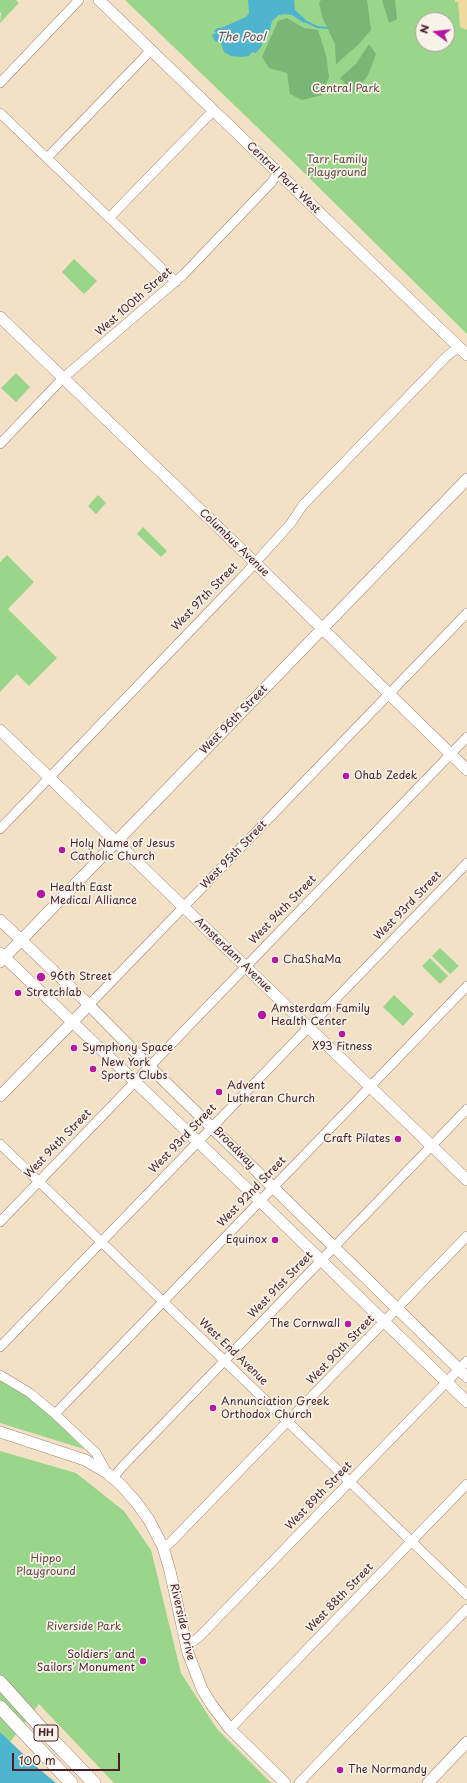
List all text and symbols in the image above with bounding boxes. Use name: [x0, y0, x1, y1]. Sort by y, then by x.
north arrow: [415, 12, 455, 52]
text: N: [415, 23, 433, 35]
water label: The Pool: [216, 31, 266, 45]
park label: Central Park: [312, 82, 380, 96]
street label: Central Park West: [243, 139, 323, 217]
park label: Tarr Family Playground: [306, 153, 368, 179]
street label: West 100th Street: [93, 265, 175, 339]
street label: Columbus Avenue: [196, 506, 272, 580]
street label: West 97th Street: [169, 560, 241, 634]
street label: West 96th Street: [198, 683, 270, 757]
place label: Ohab Zedek: [354, 769, 417, 783]
marker: Ohab Zedek: [341, 771, 351, 781]
street label: West 95th Street: [198, 818, 270, 892]
place label: Holy Name of Jesus Catholic Church: [70, 837, 175, 863]
marker: Holy Name of Jesus Catholic Church: [57, 845, 67, 855]
street label: West 93rd Street: [372, 869, 444, 943]
street label: West 94th Street: [247, 873, 319, 947]
place label: Health East Medical Alliance: [50, 881, 137, 907]
marker: Health East Medical Alliance: [35, 888, 47, 900]
street label: Amsterdam Avenue: [192, 915, 274, 995]
place label: ChaShaMa: [283, 953, 341, 967]
marker: ChaShaMa: [270, 955, 280, 965]
place label: 96th Street: [50, 970, 112, 984]
marker: 96th Street: [35, 971, 47, 983]
place label: Stretchlab: [26, 986, 82, 1000]
marker: Stretchlab: [13, 988, 23, 998]
place label: Amsterdam Family Health Center: [271, 1002, 370, 1028]
marker: Amsterdam Family Health Center: [256, 1009, 268, 1021]
marker: X93 Fitness: [337, 1029, 347, 1039]
place label: X93 Fitness: [312, 1040, 372, 1054]
place label: Symphony Space: [82, 1041, 173, 1055]
marker: Symphony Space: [69, 1043, 79, 1053]
place label: New York Sports Clubs: [101, 1056, 168, 1082]
marker: New York Sports Clubs: [88, 1064, 98, 1074]
place label: Advent Lutheran Church: [227, 1079, 315, 1105]
marker: Advent Lutheran Church: [214, 1087, 224, 1097]
street label: West 93rd Street: [147, 1102, 219, 1176]
street label: West 94th Street: [22, 1107, 94, 1181]
street label: Broadway: [210, 1124, 258, 1172]
place label: Craft Pilates: [323, 1132, 390, 1146]
marker: Craft Pilates: [393, 1134, 403, 1144]
street label: West 92nd Street: [215, 1154, 289, 1230]
place label: Equinox: [226, 1233, 267, 1247]
marker: Equinox: [270, 1235, 280, 1245]
street label: West 91st Street: [246, 1249, 316, 1321]
street label: West 90th Street: [304, 1312, 378, 1388]
street label: West End Avenue: [196, 1316, 270, 1388]
place label: The Cornwall: [270, 1317, 340, 1331]
marker: The Cornwall: [343, 1319, 353, 1329]
place label: Annunciation Greek Orthodox Church: [221, 1395, 330, 1421]
marker: Annunciation Greek Orthodox Church: [208, 1403, 218, 1413]
street label: West 89th Street: [283, 1459, 355, 1533]
park label: Hippo Playground: [16, 1552, 76, 1578]
street label: West 88th Street: [304, 1561, 376, 1635]
street label: Riverside Drive: [167, 1582, 197, 1662]
park label: Riverside Park: [47, 1620, 121, 1634]
place label: Soldiers' and Sailors' Monument: [37, 1648, 135, 1674]
marker: Soldiers' and Sailors' Monument: [138, 1656, 148, 1666]
road number: HH: [34, 1725, 58, 1741]
scale bar: [14, 1745, 122, 1771]
text: 100 m: [19, 1751, 56, 1769]
place label: The Normandy: [348, 1763, 427, 1777]
marker: The Normandy: [335, 1765, 345, 1775]

